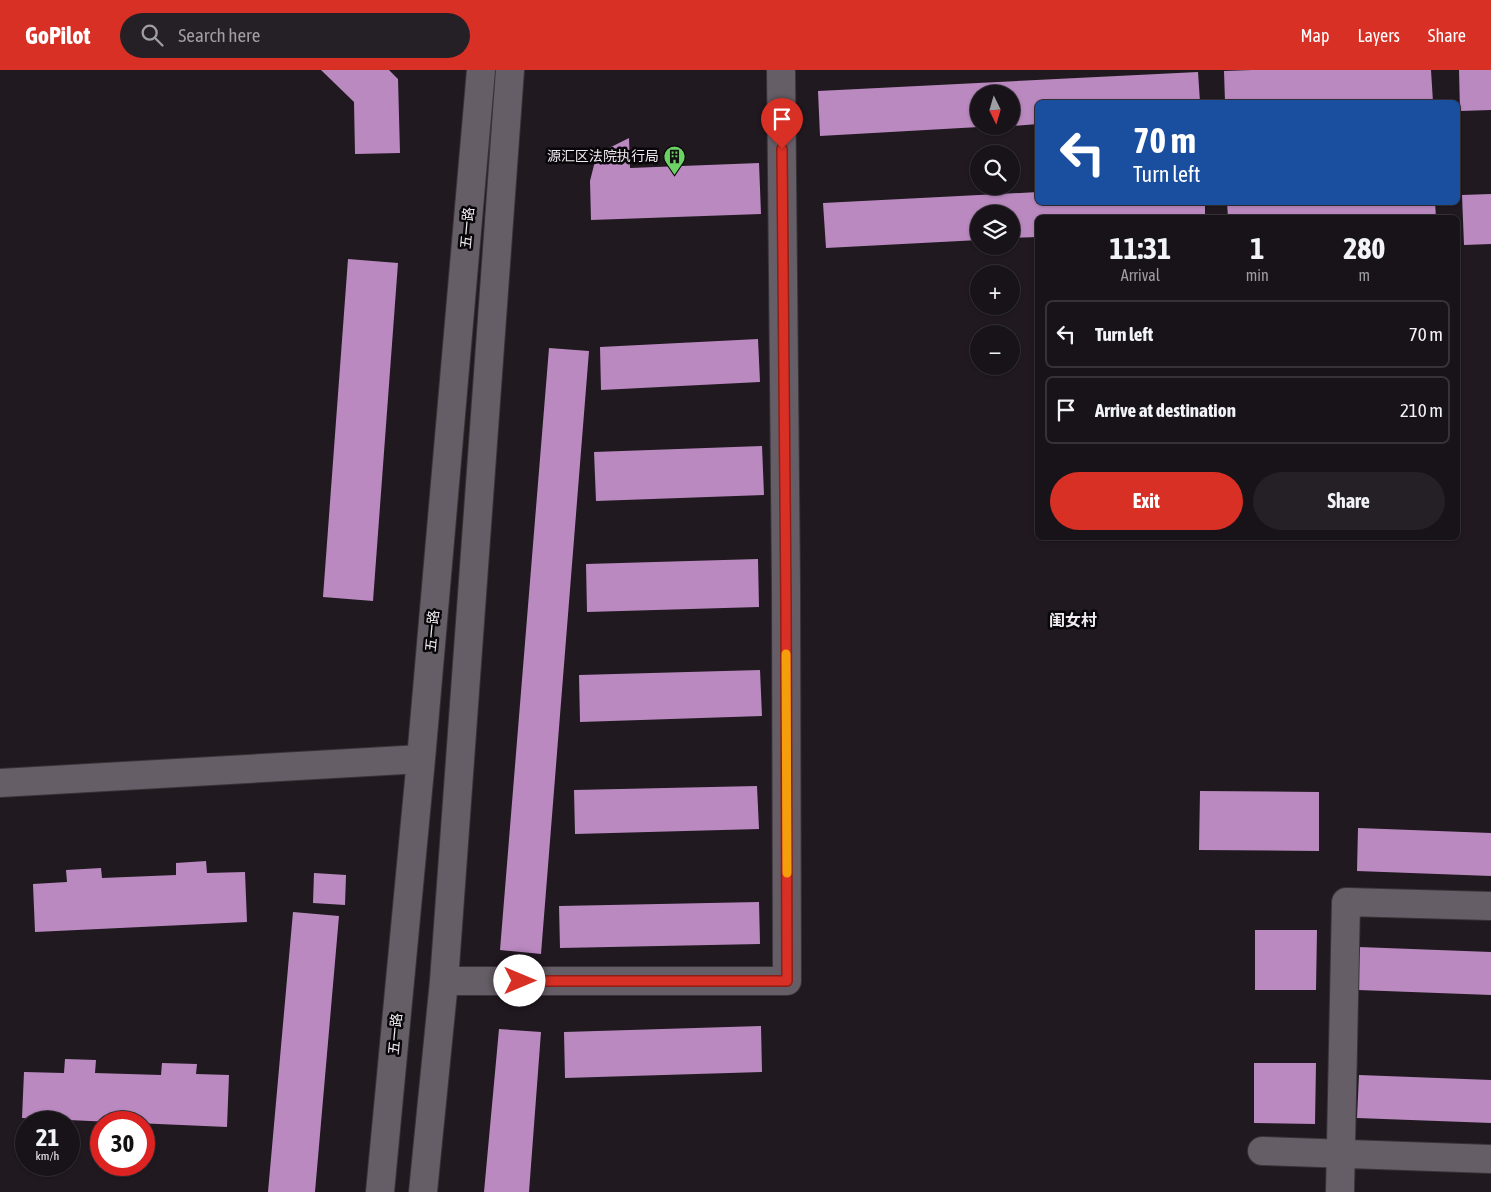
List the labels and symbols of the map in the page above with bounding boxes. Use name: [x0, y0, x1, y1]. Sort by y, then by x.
north arrow: [970, 85, 1020, 135]
pin: [761, 98, 803, 149]
building icon: 源汇区法院执行局: [663, 144, 687, 175]
place label: 源汇区法院执行局: [547, 148, 659, 164]
street label: 五一路: [457, 206, 477, 250]
street label: 五一路: [422, 609, 442, 653]
district label: 闺女村: [1049, 611, 1097, 629]
position arrow: [493, 954, 545, 1006]
street label: 五一路: [385, 1012, 405, 1056]
speed limit sign: 30: [90, 1111, 155, 1176]

